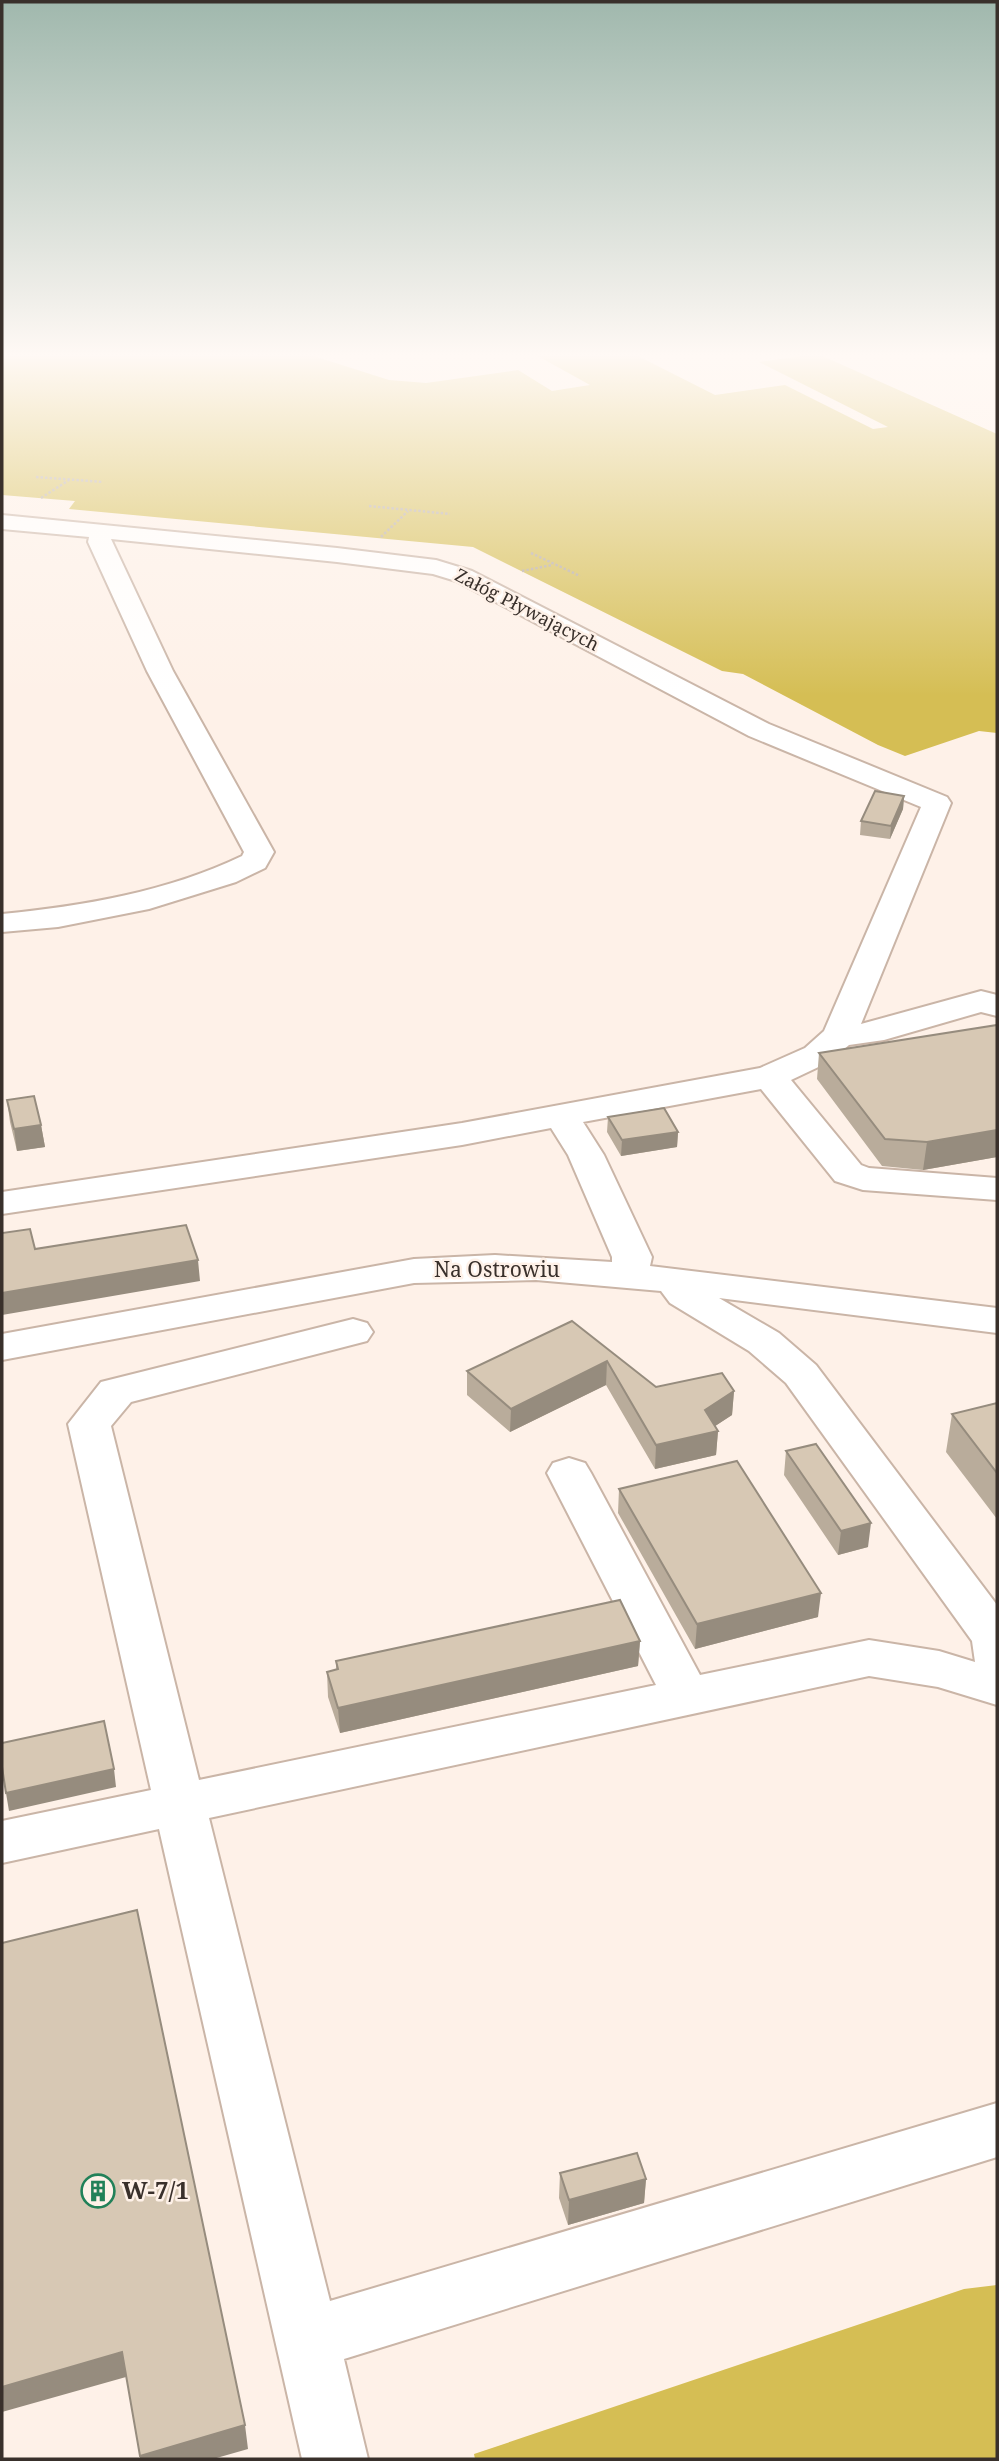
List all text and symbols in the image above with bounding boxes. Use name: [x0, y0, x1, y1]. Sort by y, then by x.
street label: Załóg Pływających: [451, 562, 604, 656]
street label: Na Ostrowiu: [434, 1255, 560, 1283]
building icon: W-7/1: [79, 2172, 117, 2210]
place label: W-7/1: [122, 2173, 189, 2206]

